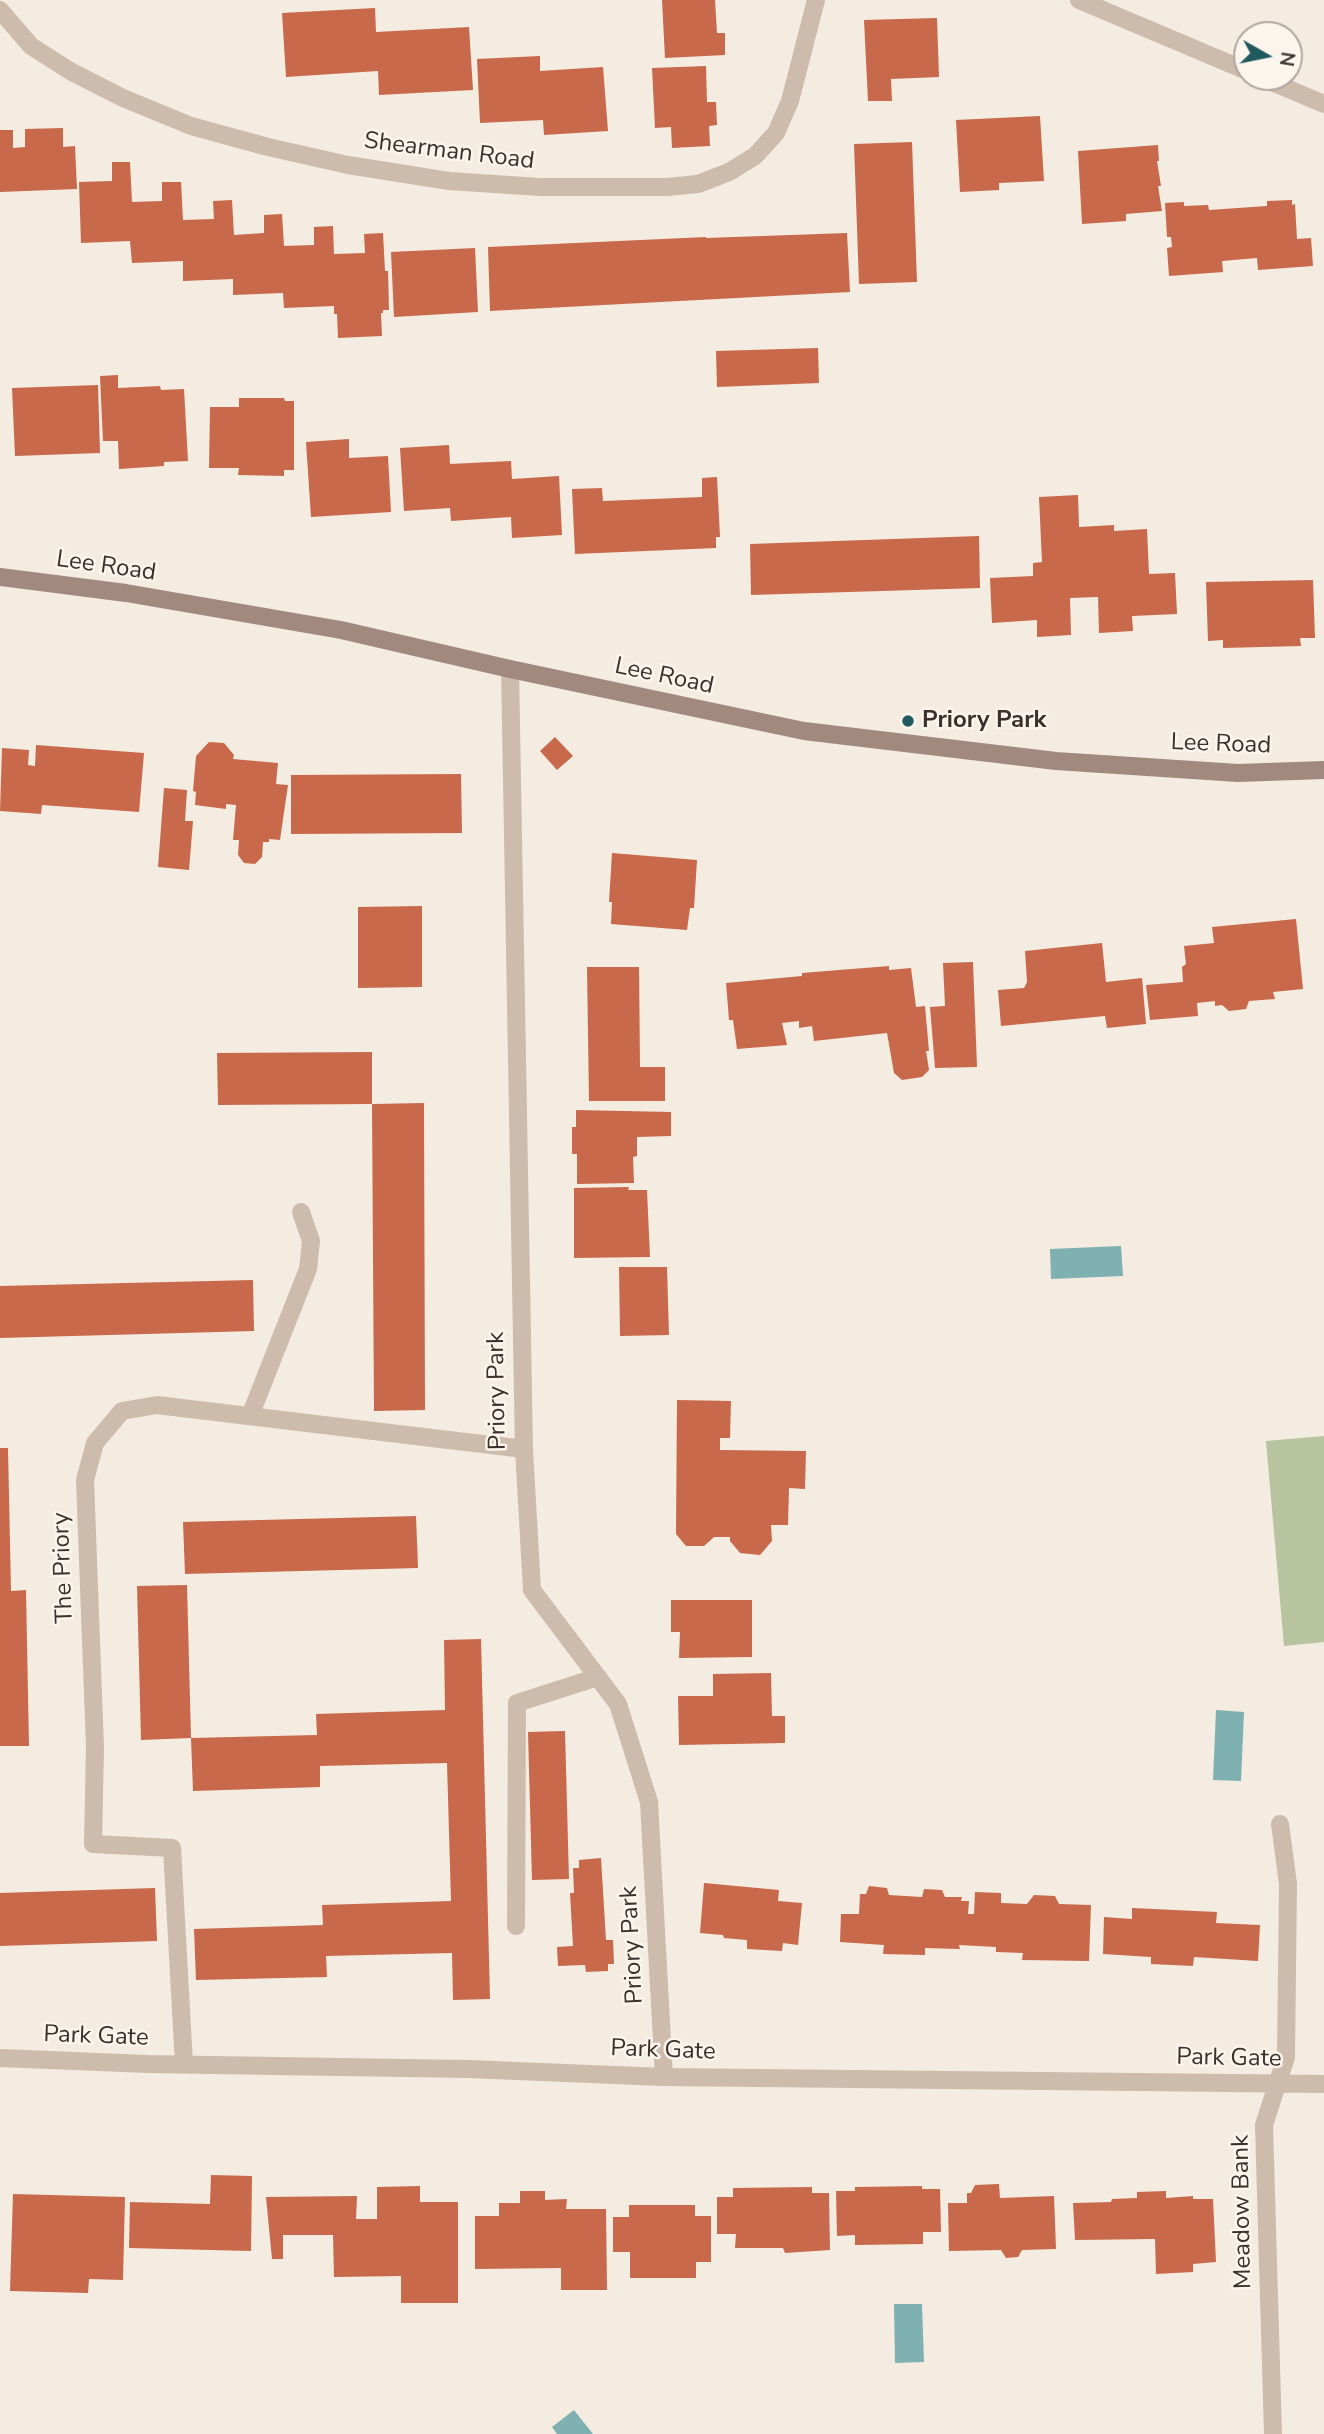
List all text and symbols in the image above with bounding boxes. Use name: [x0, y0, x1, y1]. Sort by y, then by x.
north arrow: [1233, 21, 1303, 91]
text: N: [1273, 50, 1301, 68]
street label: Shearman Road: [362, 127, 536, 177]
street label: Lee Road: [54, 546, 158, 588]
street label: Lee Road: [612, 652, 716, 702]
place label: Priory Park: [922, 707, 1046, 735]
marker: Priory Park: [900, 713, 916, 729]
street label: Lee Road: [1170, 729, 1272, 761]
street label: Priory Park: [483, 1332, 513, 1450]
street label: The Priory: [48, 1512, 80, 1624]
street label: Priory Park: [616, 1885, 650, 2005]
street label: Park Gate: [43, 2021, 149, 2053]
street label: Park Gate: [610, 2035, 716, 2067]
street label: Park Gate: [1176, 2044, 1282, 2074]
street label: Meadow Bank: [1227, 2135, 1259, 2289]

